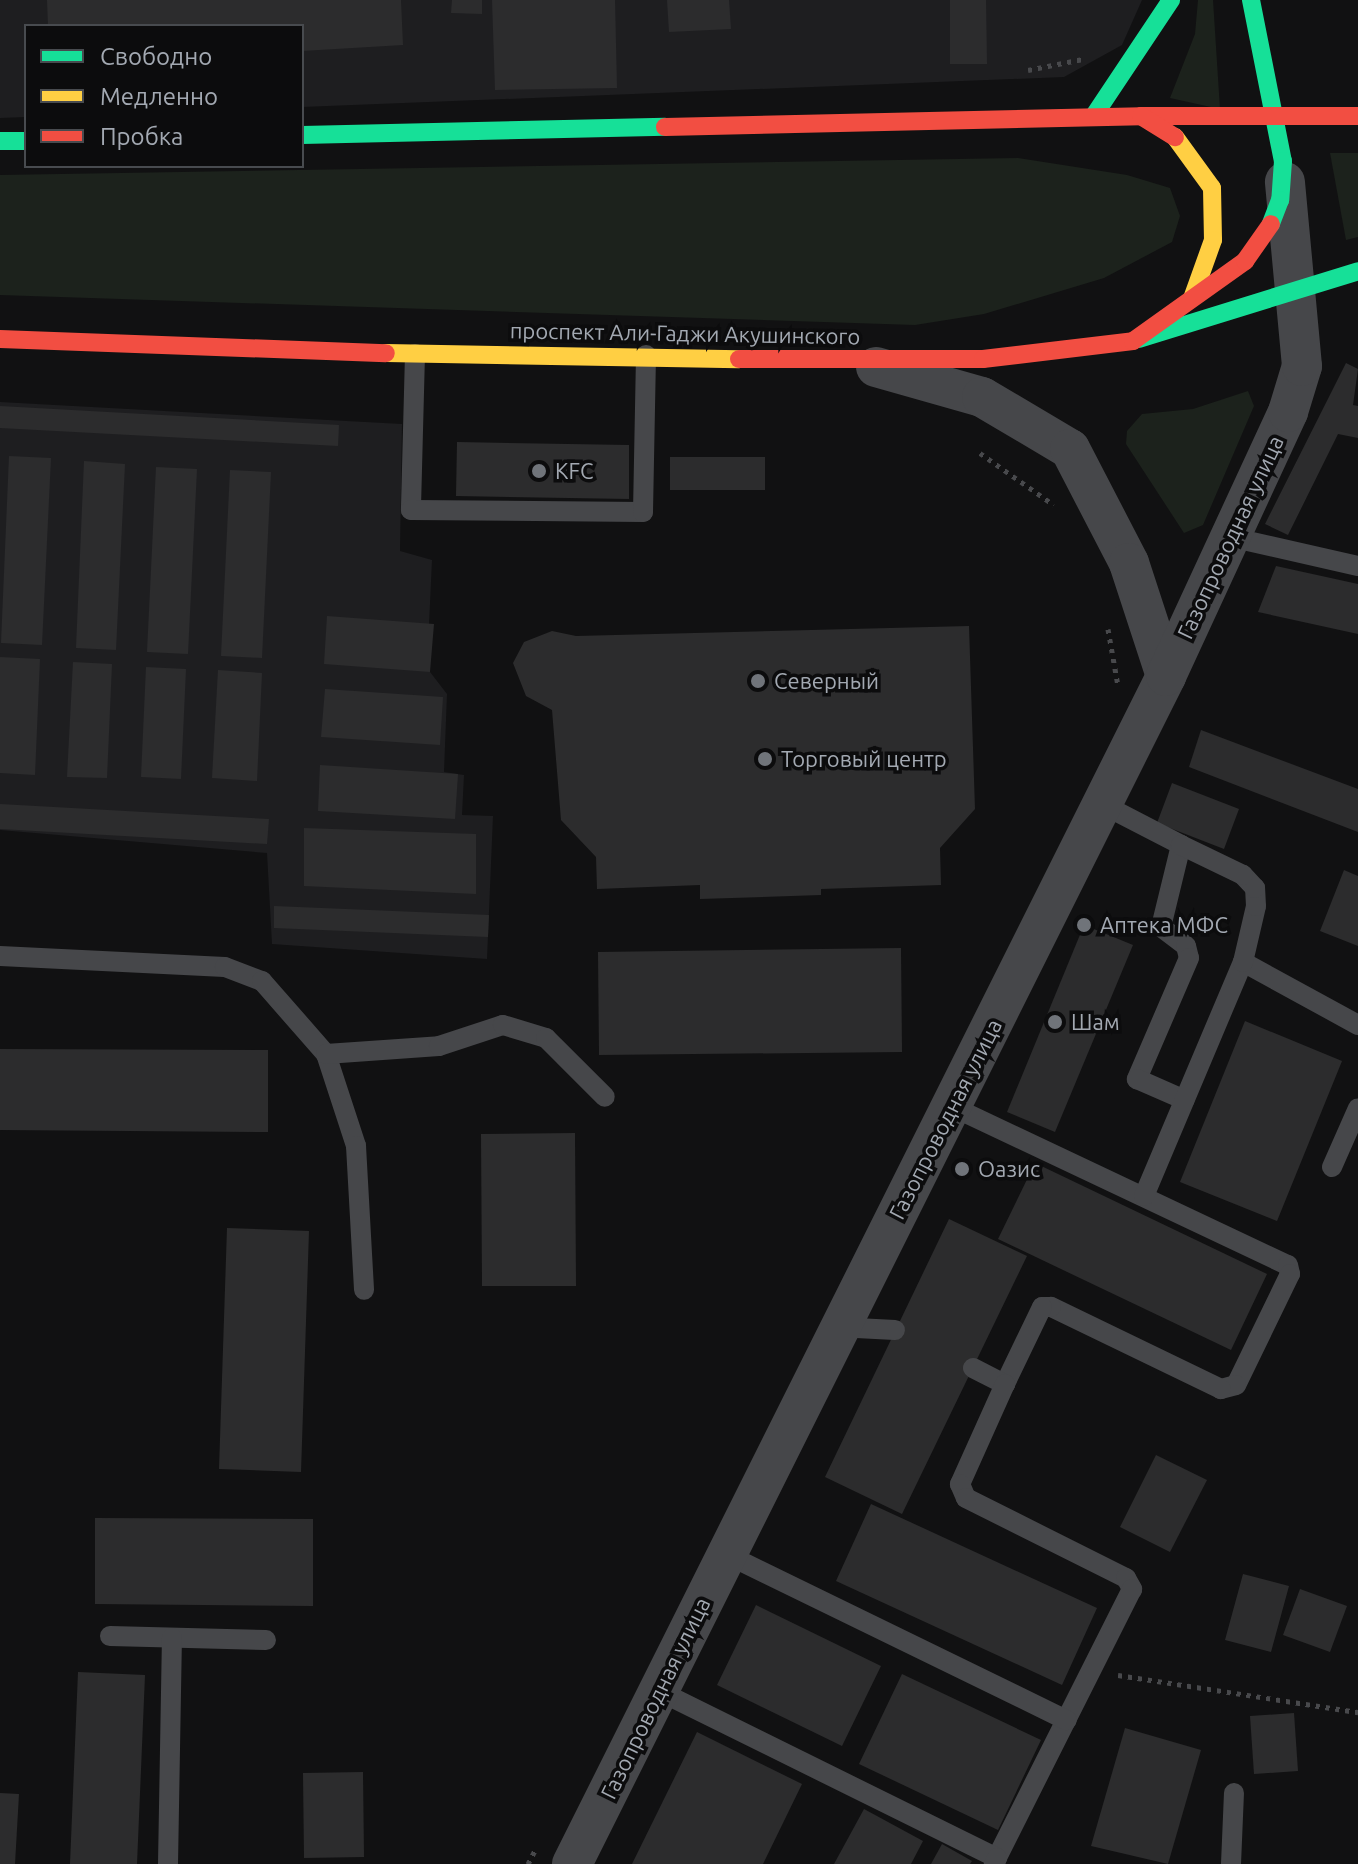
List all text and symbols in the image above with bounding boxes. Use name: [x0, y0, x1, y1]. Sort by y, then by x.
legend: [24, 24, 304, 168]
text: Свободно: [100, 43, 212, 70]
text: Медленно: [100, 83, 218, 110]
text: Пробка: [100, 123, 183, 150]
street label: проспект Али-Гаджи Акушинского: [510, 317, 860, 349]
street label: Газопроводная улица: [1171, 431, 1289, 643]
place label: KFC: [555, 458, 593, 484]
marker: KFC: [530, 462, 548, 480]
place label: Северный: [774, 668, 879, 694]
marker: Северный: [749, 672, 767, 690]
place label: Торговый центр: [781, 746, 947, 772]
marker: Торговый центр: [756, 750, 774, 768]
place label: Аптека МФС: [1100, 912, 1228, 938]
marker: Аптека МФС: [1075, 916, 1093, 934]
place label: Шам: [1071, 1009, 1120, 1035]
marker: Шам: [1046, 1013, 1064, 1031]
street label: Газопроводная улица: [883, 1014, 1007, 1224]
place label: Оазис: [978, 1156, 1040, 1182]
marker: Оазис: [953, 1160, 971, 1178]
street label: Газопроводная улица: [595, 1593, 715, 1803]

